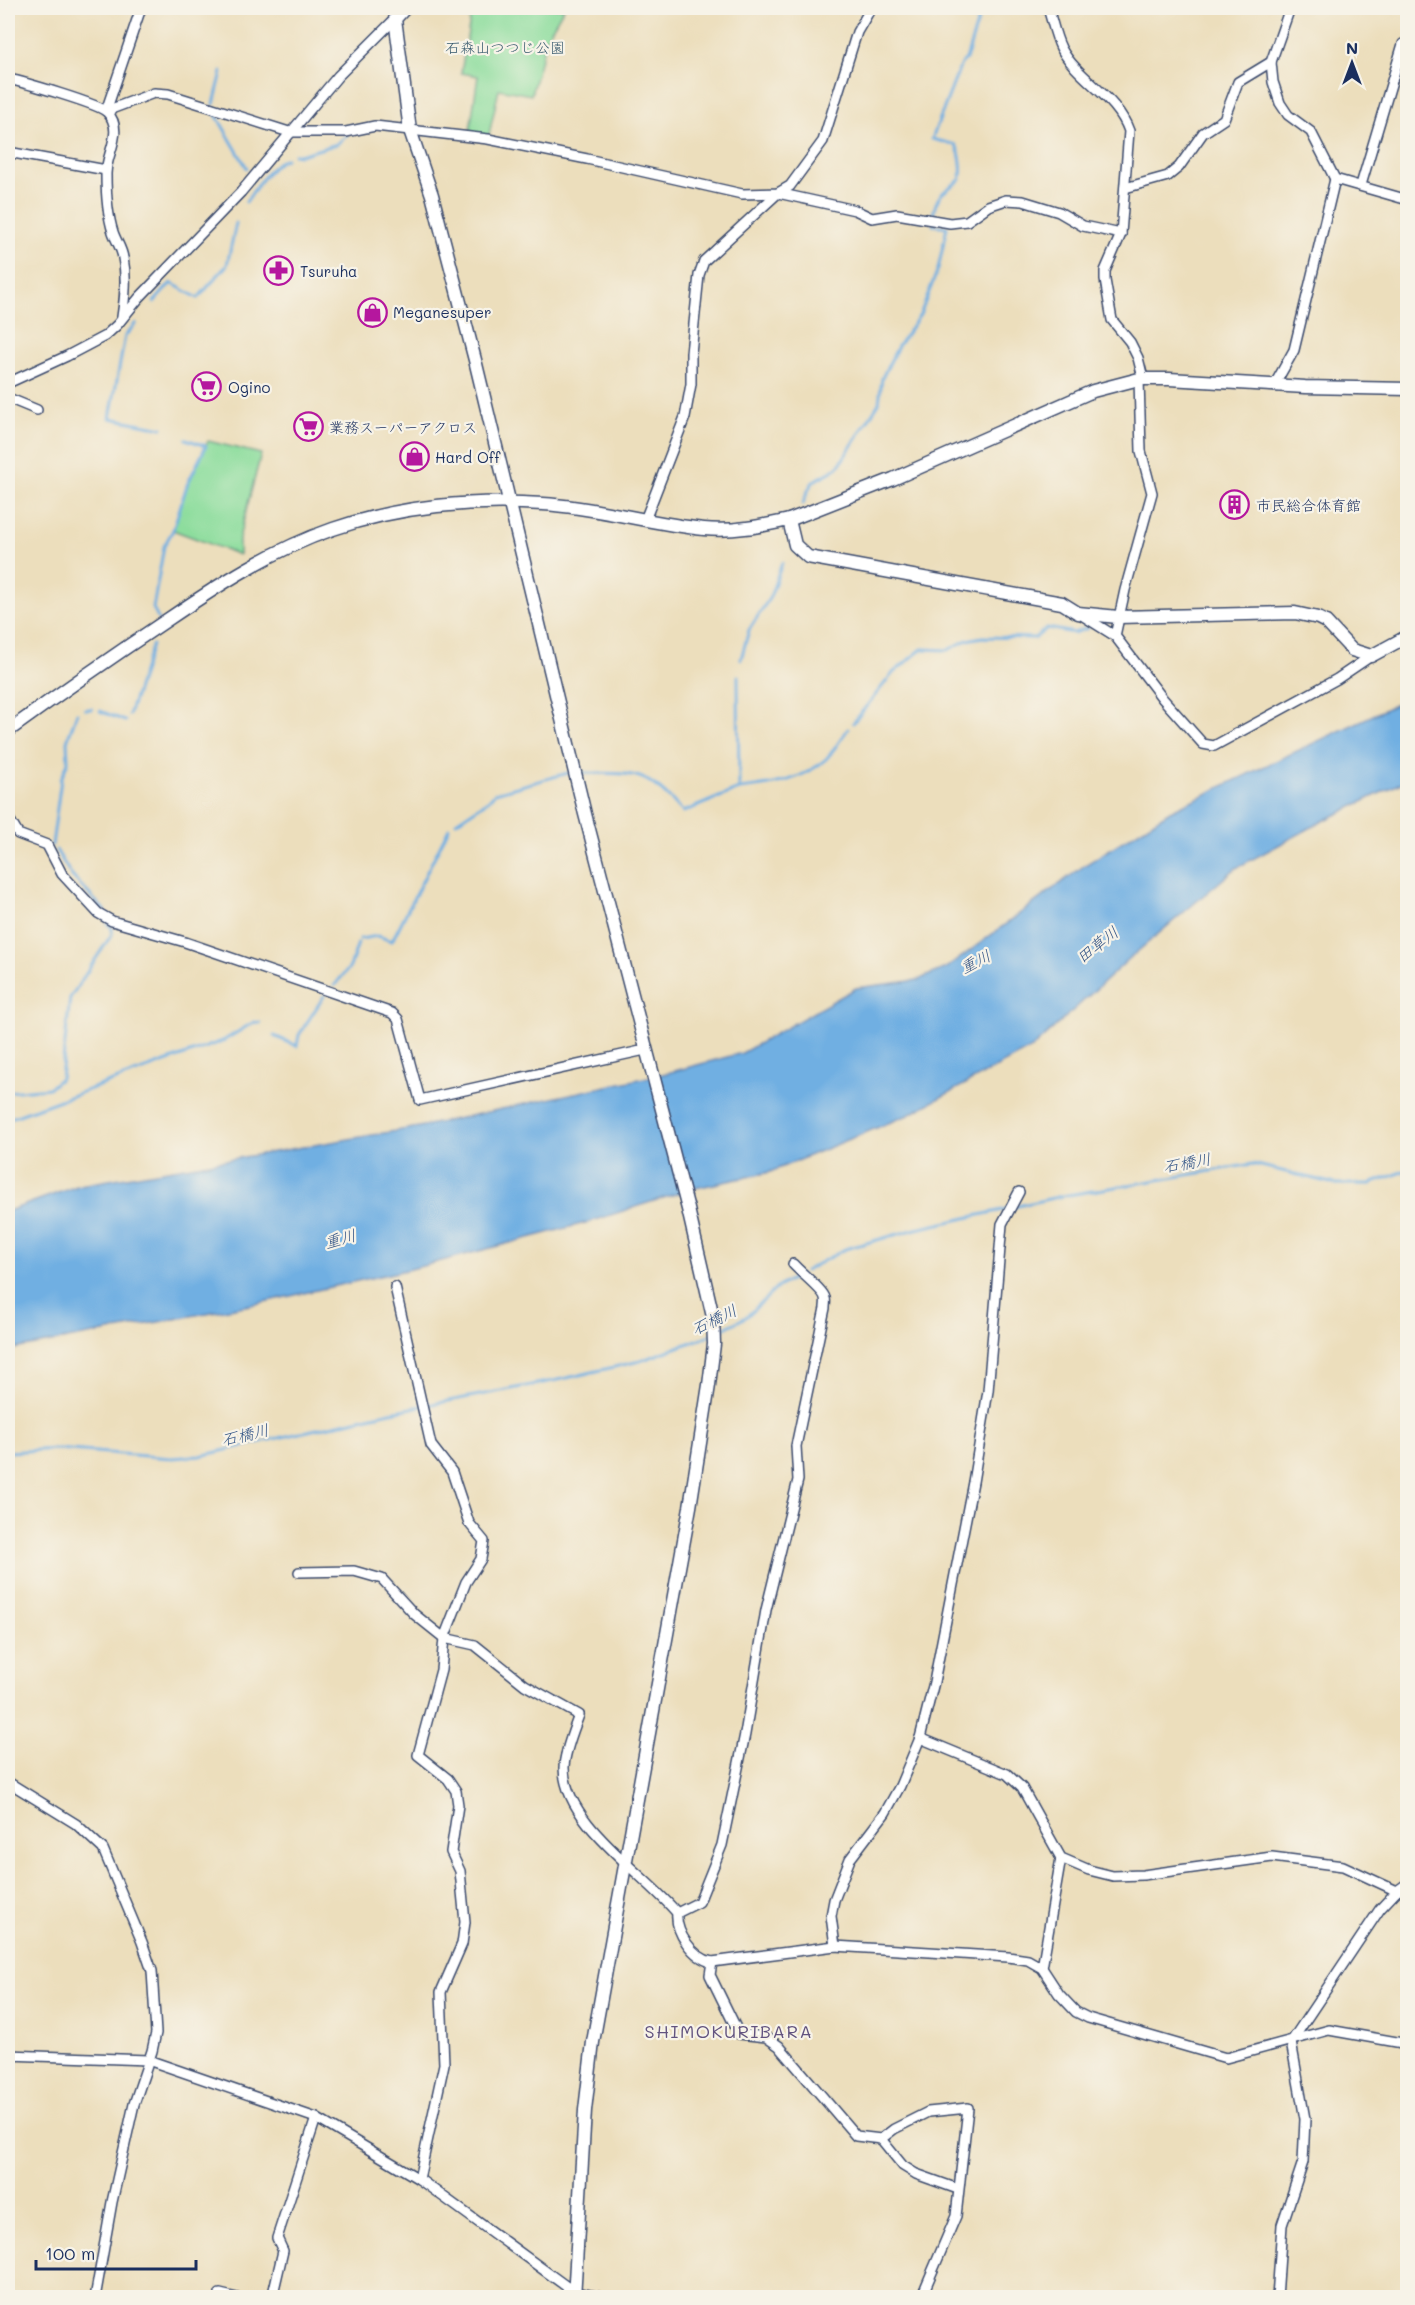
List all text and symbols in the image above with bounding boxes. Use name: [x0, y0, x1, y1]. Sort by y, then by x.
north arrow: [1322, 33, 1382, 93]
park label: 石森山つつじ公園: [445, 37, 565, 57]
text: N: [1346, 37, 1358, 58]
pharmacy icon: Tsuruha: [263, 255, 295, 287]
place label: Tsuruha: [300, 261, 357, 281]
shop icon: Meganesuper: [356, 296, 388, 328]
place label: Meganesuper: [393, 302, 491, 322]
supermarket icon: Ogino: [191, 371, 223, 403]
place label: Ogino: [228, 377, 270, 397]
supermarket icon: 業務スーパーアクロス: [292, 411, 324, 443]
place label: 業務スーパーアクロス: [329, 417, 477, 437]
shop icon: Hard Off: [398, 441, 430, 473]
place label: Hard Off: [435, 447, 502, 467]
building icon: 市民総合体育館: [1219, 489, 1251, 521]
place label: 市民総合体育館: [1256, 495, 1361, 515]
water label: 田草川: [1072, 921, 1122, 967]
water label: 重川: [956, 944, 994, 978]
water label: 石橋川: [1162, 1147, 1212, 1177]
water label: 重川: [322, 1224, 358, 1252]
water label: 石橋川: [688, 1299, 740, 1339]
water label: 石橋川: [219, 1418, 271, 1450]
district label: SHIMOKURIBARA: [645, 2019, 813, 2043]
scale bar: [36, 2233, 196, 2271]
text: 100 m: [45, 2241, 95, 2265]

